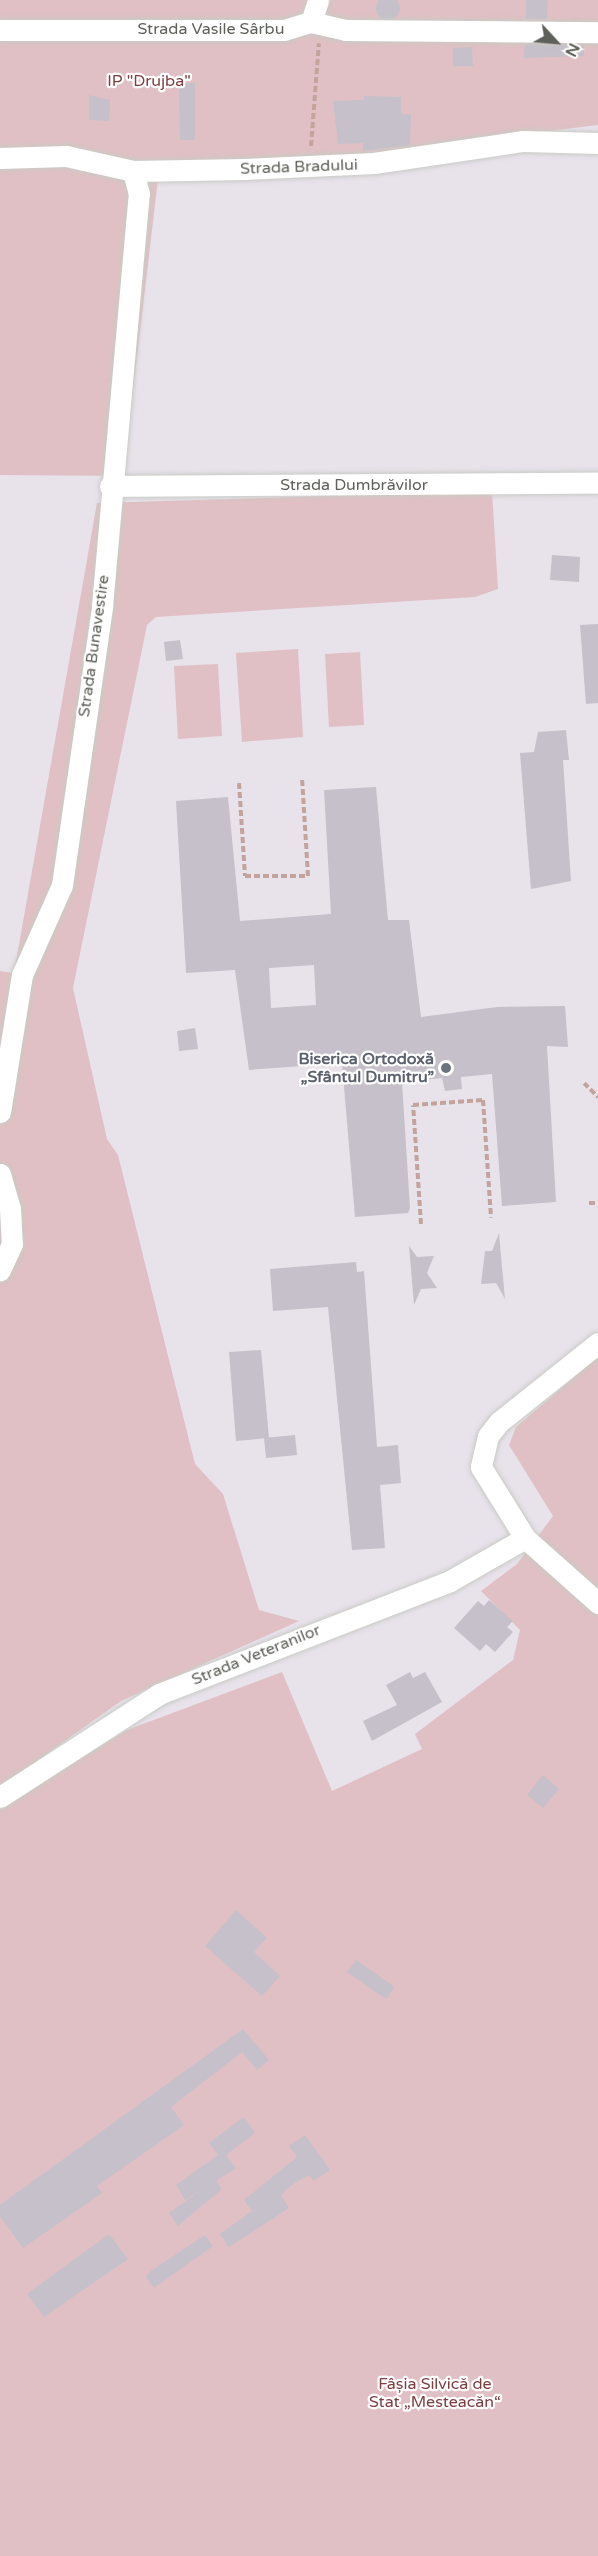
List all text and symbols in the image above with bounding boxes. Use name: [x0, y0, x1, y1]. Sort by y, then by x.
north arrow: [526, 12, 586, 72]
street label: Strada Vasile Sârbu: [138, 19, 284, 39]
text: N: [560, 40, 584, 60]
park label: IP "Drujba": [107, 71, 191, 91]
street label: Strada Bradului: [240, 155, 358, 179]
street label: Strada Dumbrăvilor: [280, 475, 428, 495]
street label: Strada Bunavestire: [75, 574, 113, 718]
place label: Biserica Ortodoxă „Sfântul Dumitru”: [299, 1049, 434, 1087]
marker: Biserica Ortodoxă „Sfântul Dumitru”: [439, 1061, 453, 1075]
street label: Strada Veteranilor: [189, 1620, 323, 1690]
park label: Fâșia Silvică de Stat „Mesteacăn“: [369, 2374, 501, 2412]

